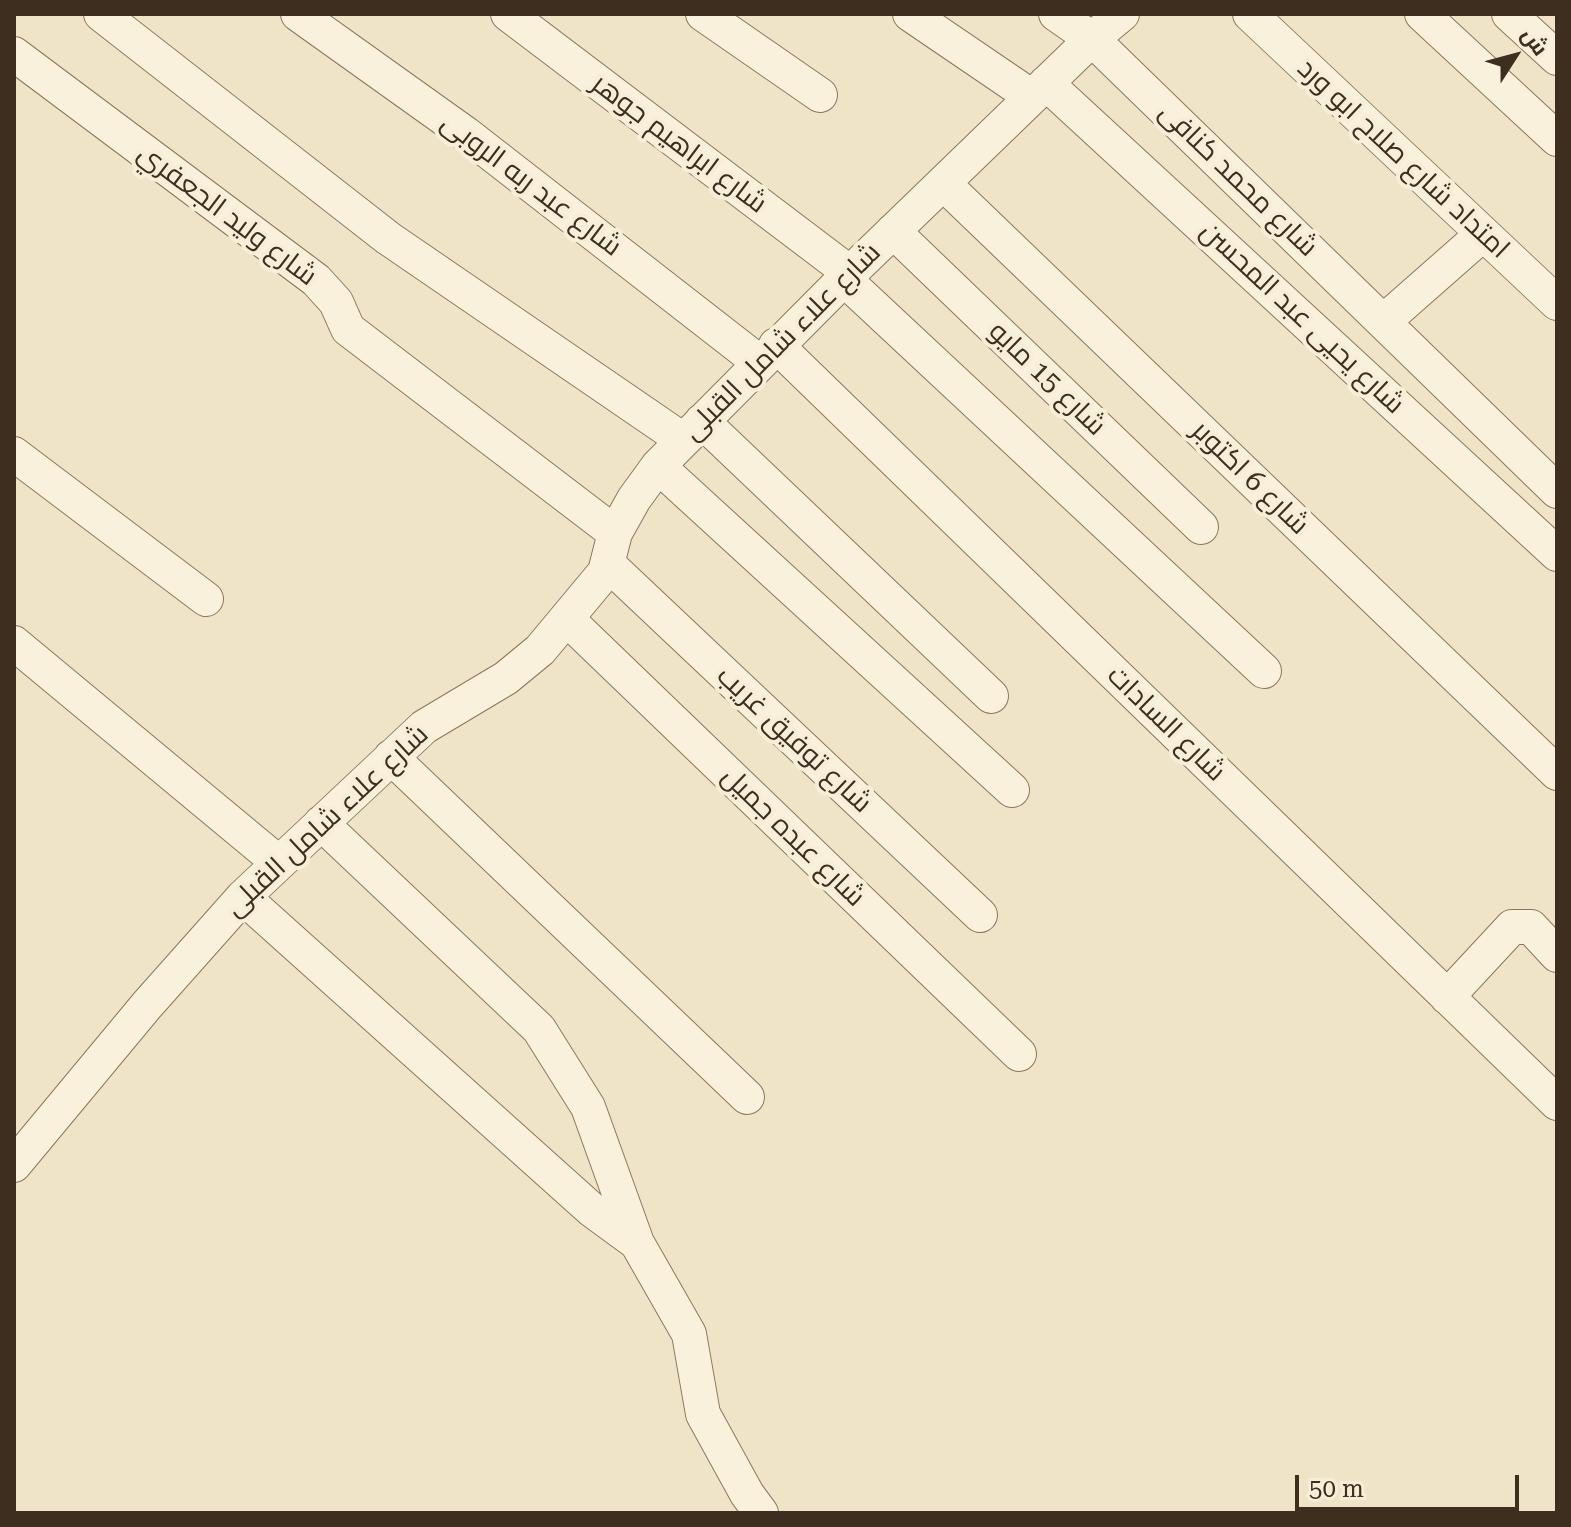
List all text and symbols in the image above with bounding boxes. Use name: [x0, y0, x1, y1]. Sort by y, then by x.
north arrow: [1475, 16, 1555, 96]
text: ش: [1516, 23, 1553, 60]
street label: امتداد شارع صلاح ابو ورد: [1290, 52, 1516, 266]
street label: شارع ابراهيم جوهر: [585, 67, 773, 221]
street label: شارع محمد كنافى: [1152, 96, 1324, 264]
street label: شارع عبد ربه الروبى: [434, 106, 628, 264]
street label: شارع وليد الجعفري: [131, 137, 323, 293]
street label: شارع يحيى عبد المحسن: [1193, 215, 1411, 421]
street label: شارع علاء شامل القبلى: [676, 236, 888, 448]
street label: شارع 15 مايو: [982, 315, 1112, 443]
street label: شارع 6 اكتوبر: [1185, 414, 1315, 542]
street label: شارع السادات: [1100, 659, 1232, 789]
street label: شارع توفيق غريب: [709, 660, 879, 820]
street label: شارع علاء شامل القبلى: [218, 718, 436, 924]
street label: شارع عبده جميل: [714, 760, 872, 914]
scale bar: [1299, 1459, 1523, 1509]
text: 50 m: [1309, 1475, 1364, 1503]

